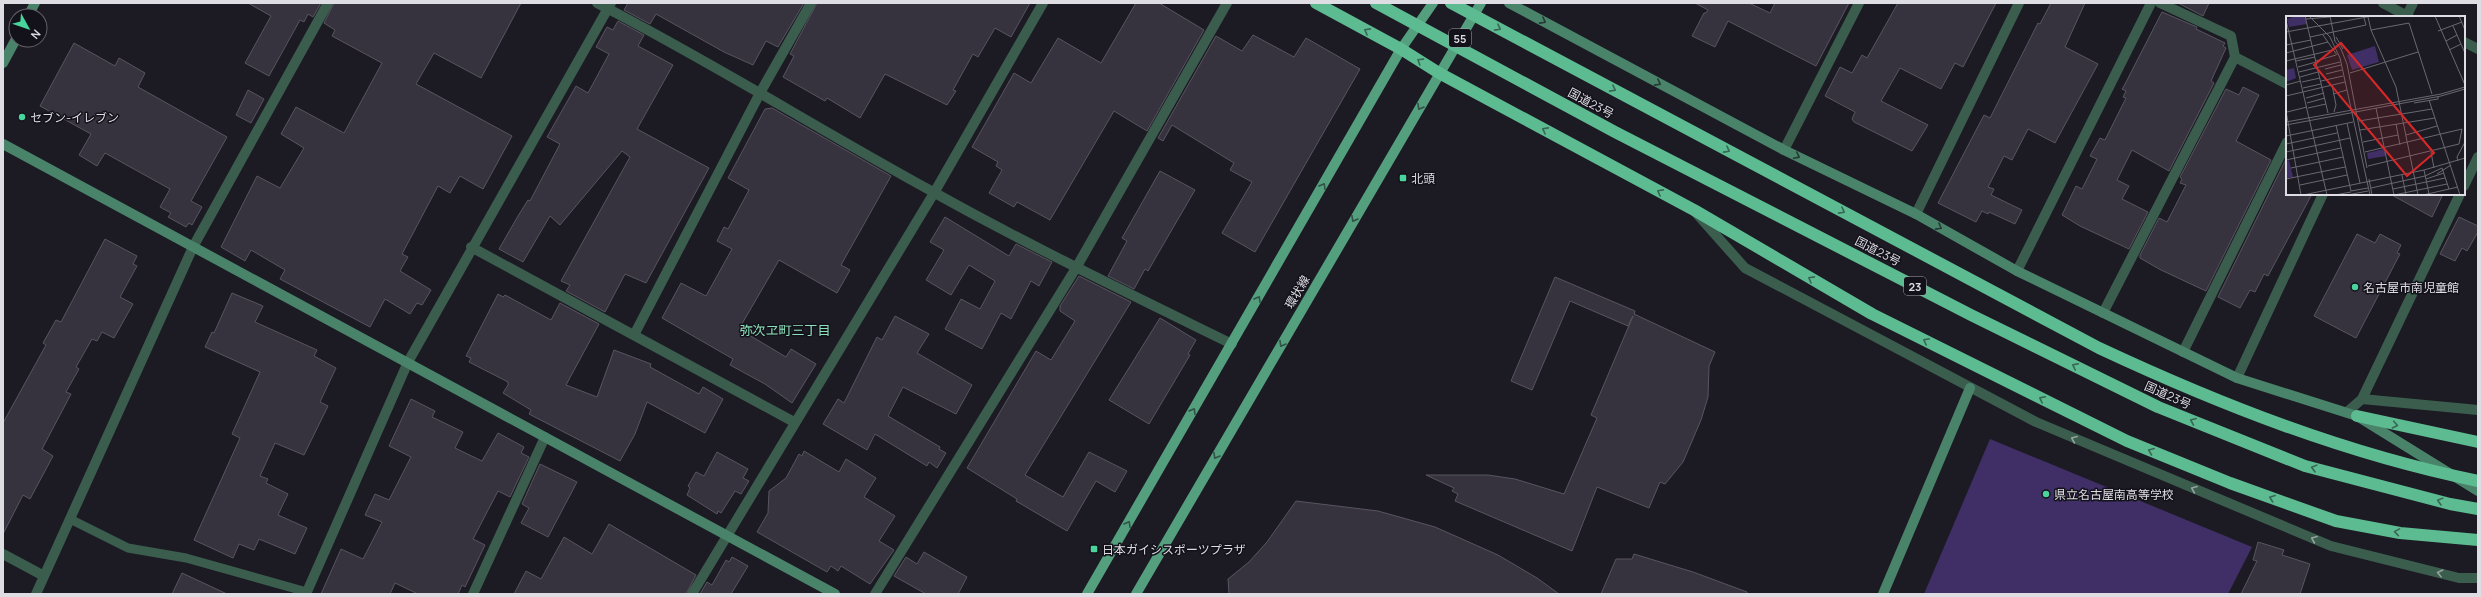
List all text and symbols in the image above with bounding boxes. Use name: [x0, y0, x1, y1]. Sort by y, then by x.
north arrow: [8, 8, 48, 48]
inset map: [2286, 16, 2465, 195]
one-way arrow: [1539, 17, 1546, 24]
one-way arrow: [1494, 23, 1501, 31]
text: N: [28, 27, 44, 43]
one-way arrow: [1364, 28, 1371, 35]
road number: 55: [1449, 29, 1471, 47]
one-way arrow: [1417, 58, 1424, 66]
one-way arrow: [1654, 78, 1661, 85]
street label: 国道23号: [1565, 84, 1617, 122]
one-way arrow: [1608, 84, 1616, 92]
one-way arrow: [1417, 103, 1424, 110]
place label: セブン-イレブン: [30, 109, 119, 126]
marker: セブン-イレブン: [17, 112, 27, 122]
one-way arrow: [1542, 128, 1549, 135]
one-way arrow: [1723, 145, 1731, 153]
one-way arrow: [1793, 152, 1801, 159]
place label: 北頭: [1411, 170, 1435, 187]
marker: 北頭: [1398, 173, 1408, 183]
one-way arrow: [1318, 183, 1325, 190]
one-way arrow: [1656, 189, 1664, 197]
one-way arrow: [1838, 207, 1845, 214]
one-way arrow: [1352, 215, 1359, 222]
one-way arrow: [1935, 222, 1942, 229]
street label: 国道23号: [1852, 232, 1904, 270]
street label: 環状線: [1281, 272, 1313, 312]
one-way arrow: [1808, 277, 1815, 284]
road number: 23: [1904, 277, 1926, 295]
place label: 名古屋市南児童館: [2363, 279, 2459, 296]
marker: 名古屋市南児童館: [2350, 282, 2360, 292]
one-way arrow: [1253, 296, 1260, 303]
district label: 弥次ヱ町三丁目: [739, 321, 831, 339]
one-way arrow: [1922, 338, 1930, 345]
one-way arrow: [1279, 340, 1286, 347]
one-way arrow: [2072, 363, 2079, 371]
street label: 国道23号: [2142, 377, 2194, 413]
one-way arrow: [2039, 396, 2046, 404]
one-way arrow: [1188, 408, 1195, 415]
one-way arrow: [2189, 418, 2196, 426]
one-way arrow: [2392, 420, 2398, 428]
one-way arrow: [2071, 435, 2078, 443]
one-way arrow: [2148, 448, 2156, 456]
one-way arrow: [1214, 452, 1221, 459]
one-way arrow: [2311, 465, 2317, 473]
one-way arrow: [2191, 485, 2198, 493]
place label: 県立名古屋南高等学校: [2054, 486, 2174, 503]
marker: 県立名古屋南高等学校: [2041, 489, 2051, 499]
one-way arrow: [2269, 494, 2276, 502]
one-way arrow: [2437, 497, 2444, 506]
one-way arrow: [1123, 521, 1130, 528]
one-way arrow: [2394, 528, 2401, 537]
one-way arrow: [2311, 536, 2319, 544]
place label: 日本ガイシスポーツプラザ: [1102, 541, 1246, 558]
marker: 日本ガイシスポーツプラザ: [1089, 544, 1099, 554]
one-way arrow: [2436, 569, 2443, 578]

